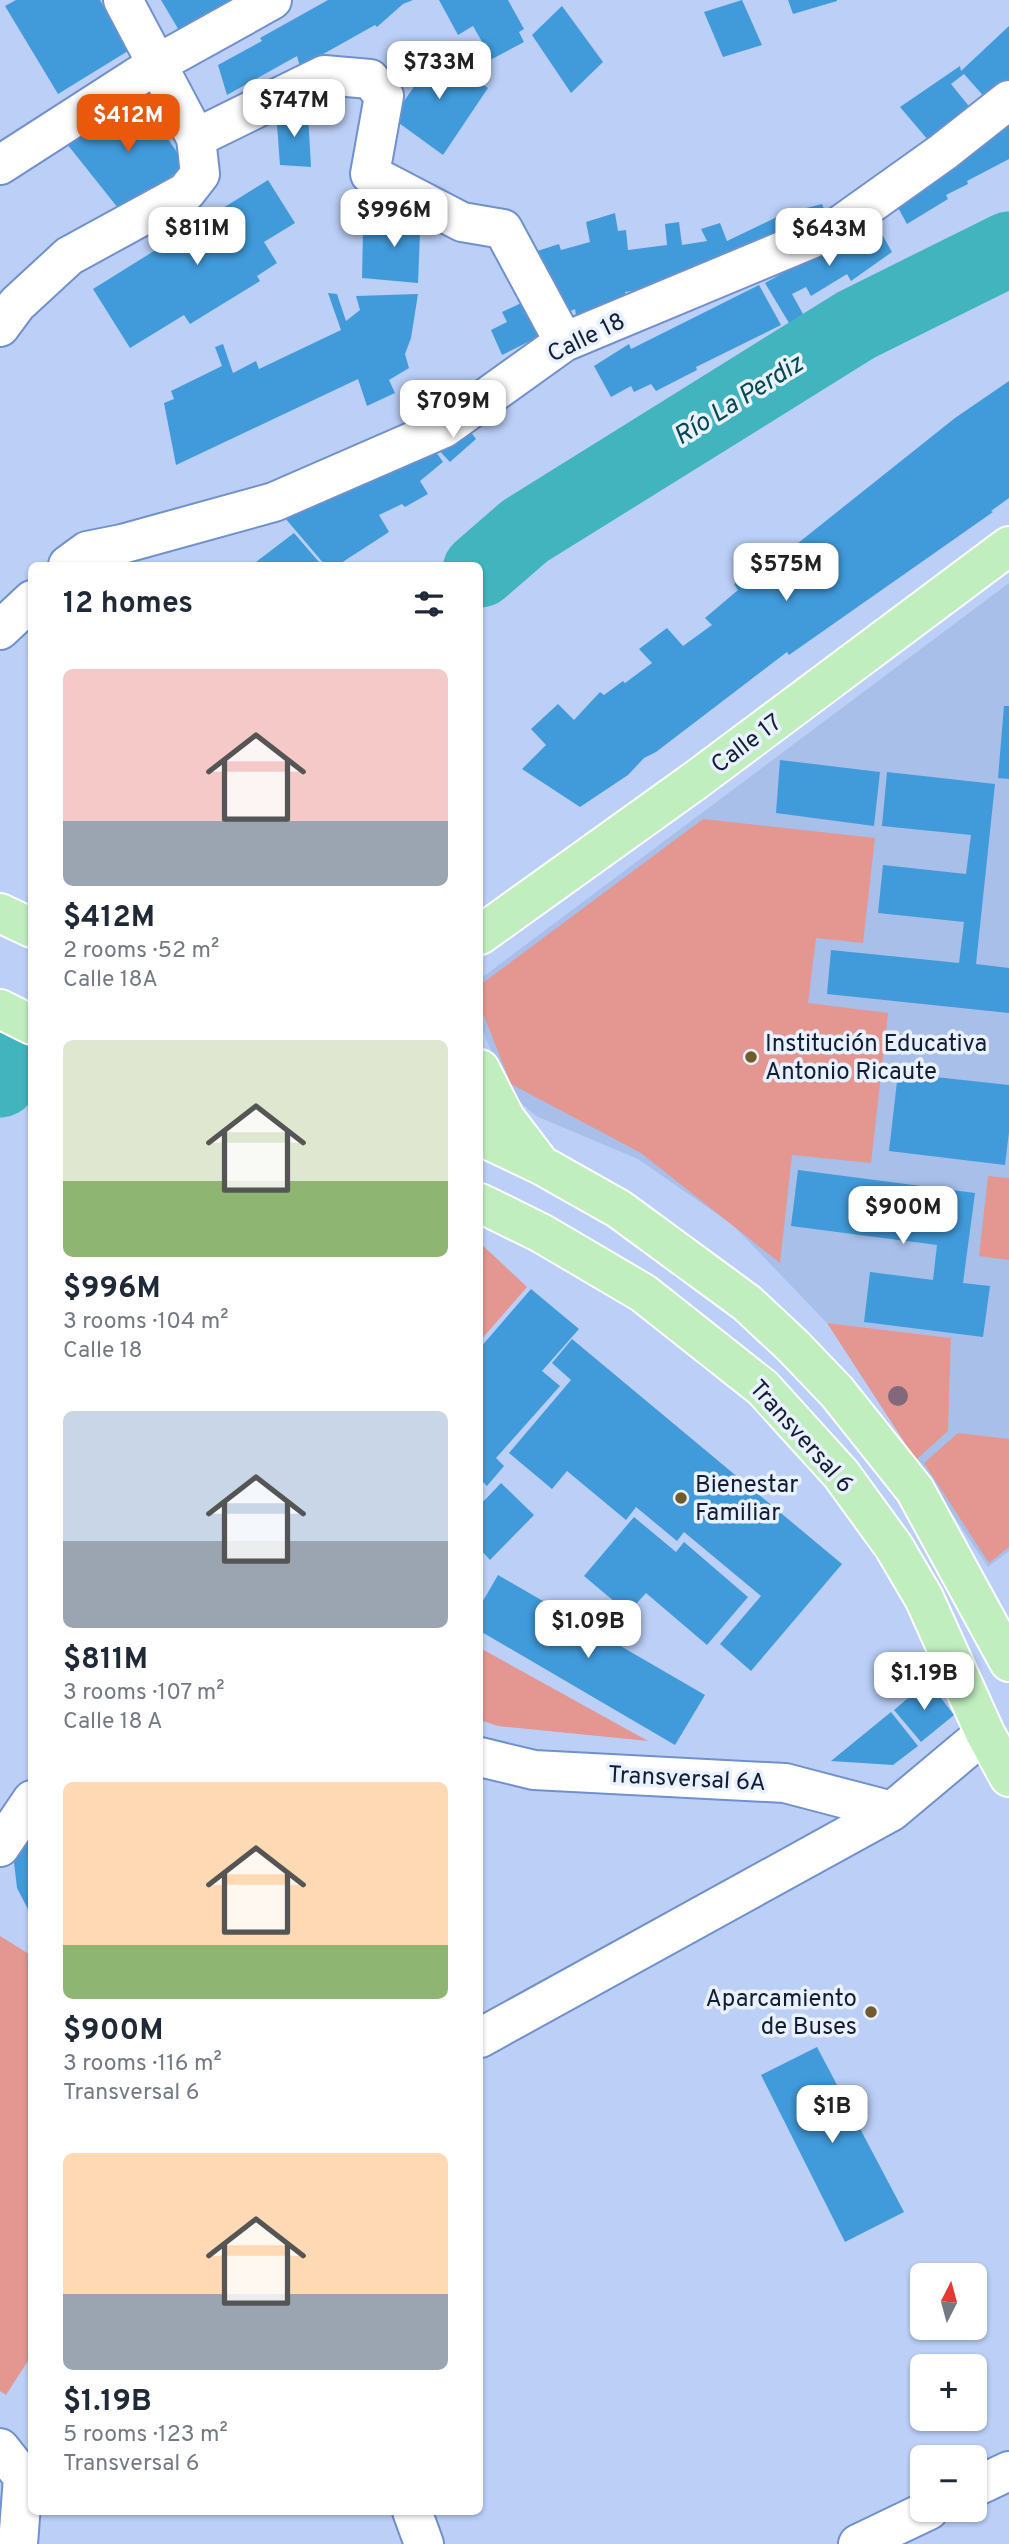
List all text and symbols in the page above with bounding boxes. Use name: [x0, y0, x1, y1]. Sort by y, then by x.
pin: $733M: [390, 42, 488, 101]
text: $733M: [403, 49, 475, 78]
pin: $747M: [245, 80, 343, 139]
text: $747M: [259, 87, 329, 116]
pin: $412M: [79, 94, 177, 154]
text: $412M: [93, 102, 163, 131]
pin: $996M: [345, 190, 443, 249]
text: $996M: [357, 197, 431, 226]
pin: $811M: [148, 208, 246, 267]
pin: $643M: [780, 208, 878, 268]
text: $811M: [164, 215, 230, 244]
text: $643M: [791, 216, 867, 245]
street label: Calle 18: [543, 307, 631, 370]
water label: Río La Perdiz: [668, 348, 811, 454]
pin: $709M: [404, 380, 502, 440]
text: $709M: [416, 388, 490, 417]
pin: $575M: [737, 544, 835, 603]
text: $575M: [750, 551, 822, 580]
icon: filters: [410, 585, 448, 623]
text: 12 homes: [63, 586, 193, 623]
street label: Calle 17: [706, 708, 788, 781]
icon: home: [193, 714, 319, 840]
text: $412M: [63, 900, 155, 937]
text: 2 rooms · 52 m²: [63, 937, 219, 966]
text: Calle 18A: [63, 966, 158, 995]
place label: Institución Educativa Antonio Ricaute: [765, 1030, 987, 1088]
marker: Institución Educativa Antonio Ricaute: [743, 1049, 759, 1065]
icon: home: [193, 1085, 319, 1211]
pin: $900M: [854, 1186, 952, 1246]
text: $900M: [864, 1194, 942, 1223]
text: $996M: [63, 1271, 161, 1308]
text: 3 rooms · 104 m²: [63, 1308, 228, 1337]
text: Calle 18: [63, 1337, 142, 1366]
street label: Transversal 6: [742, 1374, 859, 1500]
icon: home: [193, 1456, 319, 1582]
place label: Bienestar Familiar: [695, 1471, 799, 1529]
marker: Bienestar Familiar: [673, 1490, 689, 1506]
pin: $1.09B: [531, 1600, 645, 1660]
text: $1.09B: [551, 1608, 625, 1637]
text: $811M: [63, 1642, 148, 1679]
pin: $1.19B: [867, 1652, 981, 1712]
text: $1.19B: [890, 1660, 958, 1689]
text: 3 rooms · 107 m²: [63, 1679, 225, 1708]
text: Calle 18 A: [63, 1708, 163, 1737]
street label: Transversal 6A: [607, 1761, 767, 1799]
icon: home: [193, 1827, 319, 1953]
place label: Aparcamiento de Buses: [705, 1985, 857, 2043]
marker: Aparcamiento de Buses: [863, 2004, 879, 2020]
text: $900M: [63, 2013, 164, 2050]
text: 3 rooms · 116 m²: [63, 2050, 222, 2079]
text: Transversal 6: [63, 2079, 199, 2108]
pin: $1B: [798, 2086, 866, 2145]
text: $1B: [813, 2093, 851, 2122]
icon: home: [193, 2198, 319, 2324]
north arrow: [910, 2263, 987, 2340]
map controls: [910, 2263, 987, 2522]
button: +: [910, 2354, 987, 2431]
text: $1.19B: [63, 2384, 152, 2421]
text: 5 rooms · 123 m²: [63, 2421, 228, 2450]
button: −: [910, 2445, 987, 2522]
text: Transversal 6: [63, 2450, 199, 2479]

